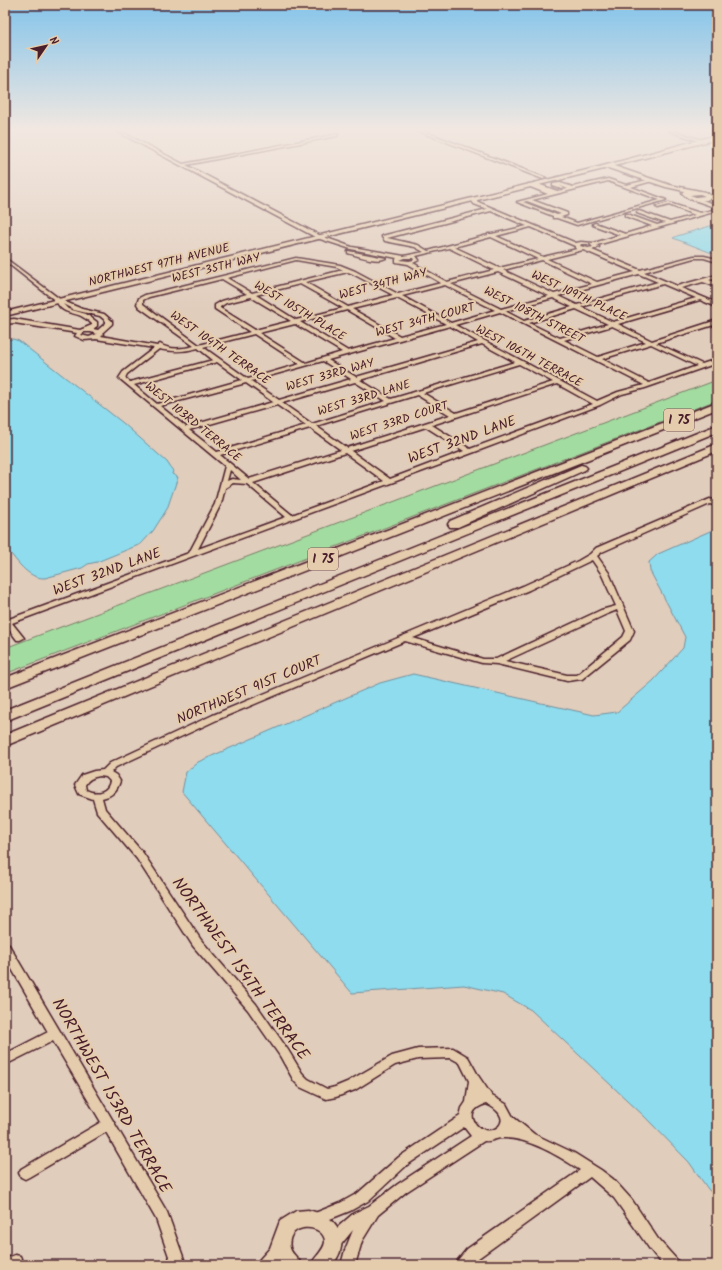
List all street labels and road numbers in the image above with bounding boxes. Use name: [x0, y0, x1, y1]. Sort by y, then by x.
street label: NORTHWEST 97TH AVENUE: [87, 238, 232, 292]
street label: WEST 35TH WAY: [170, 248, 263, 288]
street label: WEST 34TH WAY: [337, 263, 430, 305]
street label: WEST 109TH PLACE: [528, 266, 631, 327]
street label: WEST 105TH PLACE: [251, 276, 350, 346]
street label: WEST 108TH STREET: [480, 281, 589, 349]
street label: WEST 34TH COURT: [373, 297, 478, 342]
street label: WEST 104TH TERRACE: [166, 306, 275, 390]
street label: WEST 106TH TERRACE: [472, 320, 587, 393]
street label: WEST 33RD WAY: [284, 353, 377, 397]
street label: WEST 33RD LANE: [315, 375, 414, 421]
street label: WEST 103RD TERRACE: [141, 377, 246, 467]
street label: WEST 33RD COURT: [347, 396, 452, 446]
road number: I 75: [664, 409, 694, 431]
street label: WEST 32ND LANE: [405, 410, 520, 470]
street label: WEST 32ND LANE: [50, 542, 165, 602]
road number: I 75: [308, 548, 338, 570]
street label: NORTHWEST 91ST COURT: [173, 649, 326, 731]
street label: NORTHWEST 154TH TERRACE: [164, 872, 316, 1067]
street label: NORTHWEST 153RD TERRACE: [44, 993, 179, 1200]

